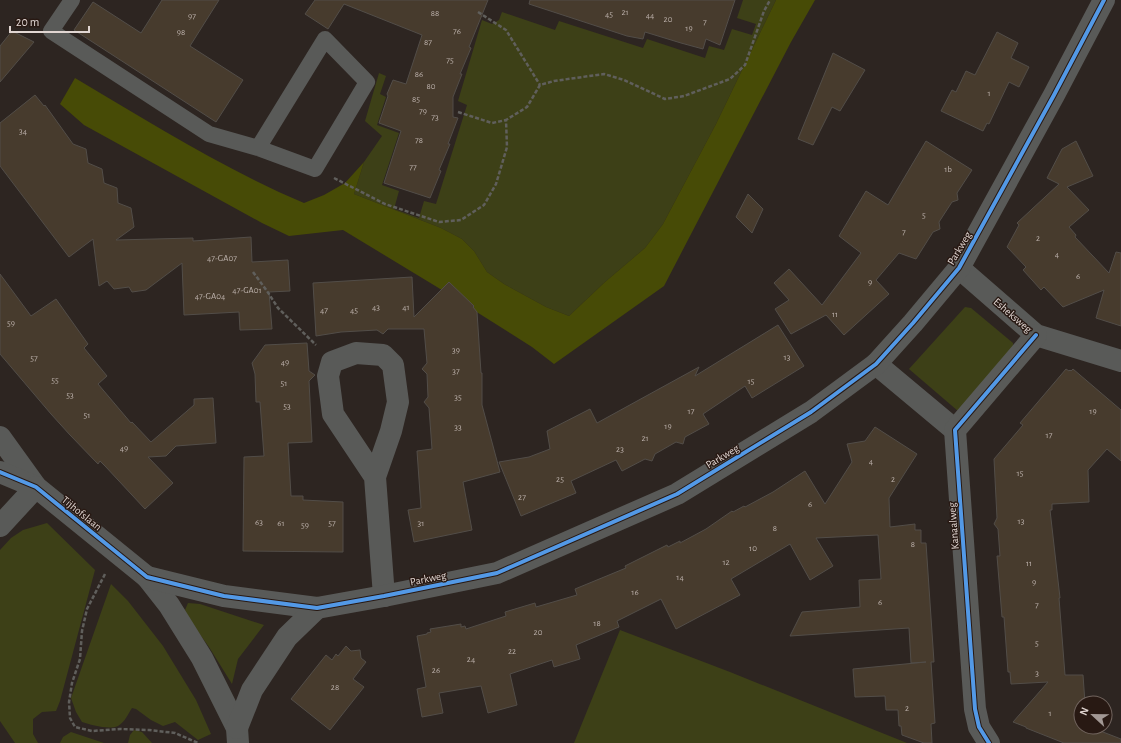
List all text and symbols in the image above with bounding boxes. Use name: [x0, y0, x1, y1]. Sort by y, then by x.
scale bar: [10, 8, 89, 34]
house number: 21: [621, 8, 629, 17]
house number: 88: [431, 9, 439, 18]
house number: 45: [605, 10, 613, 19]
house number: 44: [646, 11, 655, 20]
house number: 97: [188, 12, 196, 21]
house number: 20: [664, 15, 673, 24]
text: 20 m: [16, 16, 39, 28]
house number: 7: [703, 18, 707, 27]
house number: 19: [685, 24, 693, 33]
house number: 76: [453, 27, 461, 36]
house number: 98: [177, 28, 185, 37]
house number: 87: [424, 38, 432, 47]
house number: 75: [446, 56, 454, 65]
house number: 86: [415, 70, 423, 79]
house number: 80: [426, 82, 436, 91]
house number: 1: [987, 89, 991, 98]
house number: 85: [412, 95, 420, 104]
house number: 79: [419, 107, 427, 116]
house number: 73: [431, 113, 439, 122]
house number: 34: [19, 127, 28, 136]
house number: 78: [415, 136, 423, 145]
house number: 77: [409, 163, 417, 172]
house number: 1b: [944, 165, 952, 174]
house number: 5: [922, 211, 926, 220]
house number: 7: [902, 228, 906, 237]
street label: Parkweg: [945, 229, 974, 267]
house number: 2: [1036, 234, 1040, 243]
house number: 4: [1055, 250, 1060, 259]
house number: 47-GA07: [207, 254, 237, 263]
house number: 6: [1076, 272, 1080, 281]
house number: 9: [868, 278, 872, 287]
house number: 47-GA01: [232, 286, 262, 295]
house number: 47-GA04: [195, 292, 226, 301]
street label: Esheksweg: [991, 296, 1034, 335]
house number: 43: [372, 303, 380, 312]
house number: 41: [402, 303, 410, 312]
house number: 47: [320, 306, 328, 315]
house number: 45: [350, 306, 358, 315]
house number: 11: [832, 310, 838, 319]
house number: 59: [7, 319, 15, 328]
house number: 39: [452, 346, 460, 355]
house number: 13: [784, 353, 791, 362]
house number: 57: [30, 354, 38, 363]
house number: 49: [281, 358, 289, 367]
house number: 37: [452, 367, 460, 376]
house number: 55: [51, 376, 59, 385]
house number: 15: [748, 377, 755, 386]
house number: 51: [281, 379, 287, 388]
house number: 53: [66, 391, 74, 400]
house number: 35: [454, 393, 462, 402]
house number: 53: [283, 402, 291, 411]
house number: 17: [688, 407, 695, 416]
house number: 19: [1089, 407, 1097, 416]
house number: 51: [84, 411, 90, 420]
house number: 19: [664, 422, 672, 431]
house number: 33: [454, 423, 462, 432]
house number: 17: [1046, 431, 1053, 440]
house number: 21: [641, 434, 649, 443]
street label: Parkweg: [704, 442, 741, 471]
house number: 49: [120, 444, 128, 453]
house number: 23: [616, 445, 624, 454]
house number: 4: [869, 457, 874, 466]
house number: 15: [1017, 469, 1024, 478]
house number: 25: [556, 475, 564, 484]
house number: 2: [891, 475, 895, 484]
house number: 27: [518, 493, 526, 502]
street label: Tijhofslaan: [60, 494, 104, 533]
house number: 6: [808, 500, 812, 509]
street label: Kanaalweg: [946, 502, 961, 550]
house number: 13: [1018, 517, 1025, 526]
house number: 63: [255, 518, 263, 527]
house number: 61: [277, 519, 285, 528]
house number: 57: [328, 519, 336, 528]
house number: 31: [418, 519, 424, 528]
house number: 59: [301, 521, 309, 530]
house number: 8: [773, 524, 777, 533]
house number: 8: [911, 540, 915, 549]
house number: 10: [749, 544, 757, 553]
house number: 12: [722, 558, 730, 567]
house number: 11: [1026, 559, 1032, 568]
street label: Parkweg: [409, 569, 448, 587]
house number: 14: [676, 573, 684, 582]
house number: 9: [1032, 578, 1036, 587]
house number: 16: [631, 588, 639, 597]
house number: 6: [878, 598, 882, 607]
house number: 7: [1035, 601, 1039, 610]
house number: 18: [593, 619, 601, 628]
house number: 20: [534, 628, 543, 637]
house number: 5: [1035, 639, 1039, 648]
house number: 22: [508, 647, 516, 656]
house number: 24: [467, 655, 476, 664]
house number: 26: [432, 666, 440, 675]
house number: 3: [1035, 669, 1039, 678]
house number: 28: [331, 683, 339, 692]
north arrow: [1073, 695, 1113, 735]
house number: 2: [905, 704, 909, 713]
text: N: [1078, 706, 1091, 717]
house number: 1: [1048, 709, 1052, 718]

